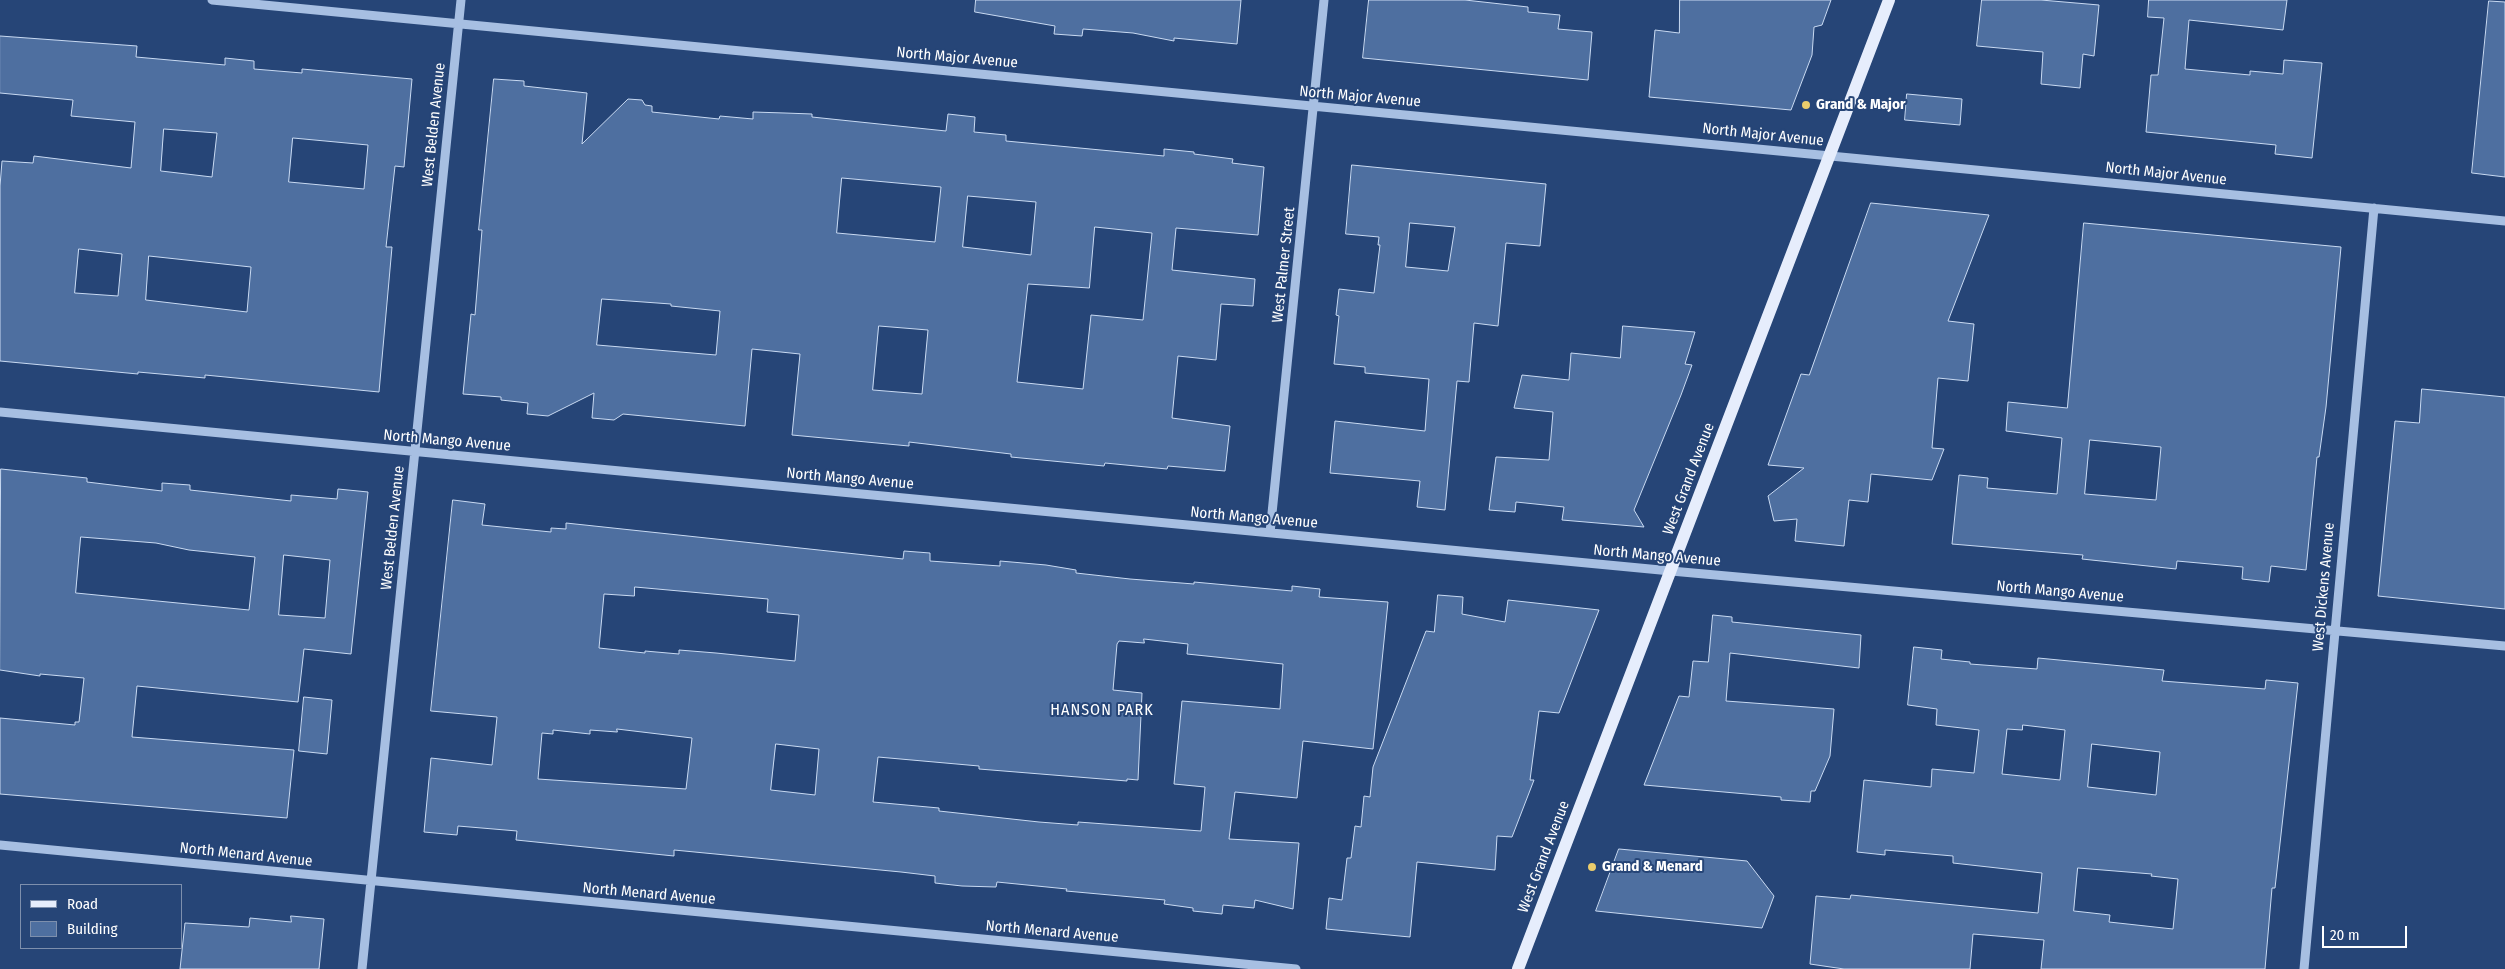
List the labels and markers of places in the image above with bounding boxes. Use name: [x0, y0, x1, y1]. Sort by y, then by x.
place label: Grand & Major: [1816, 96, 1906, 114]
marker: Grand & Major: [1800, 99, 1812, 111]
place label: Grand & Menard: [1602, 858, 1703, 876]
marker: Grand & Menard: [1586, 861, 1598, 873]

